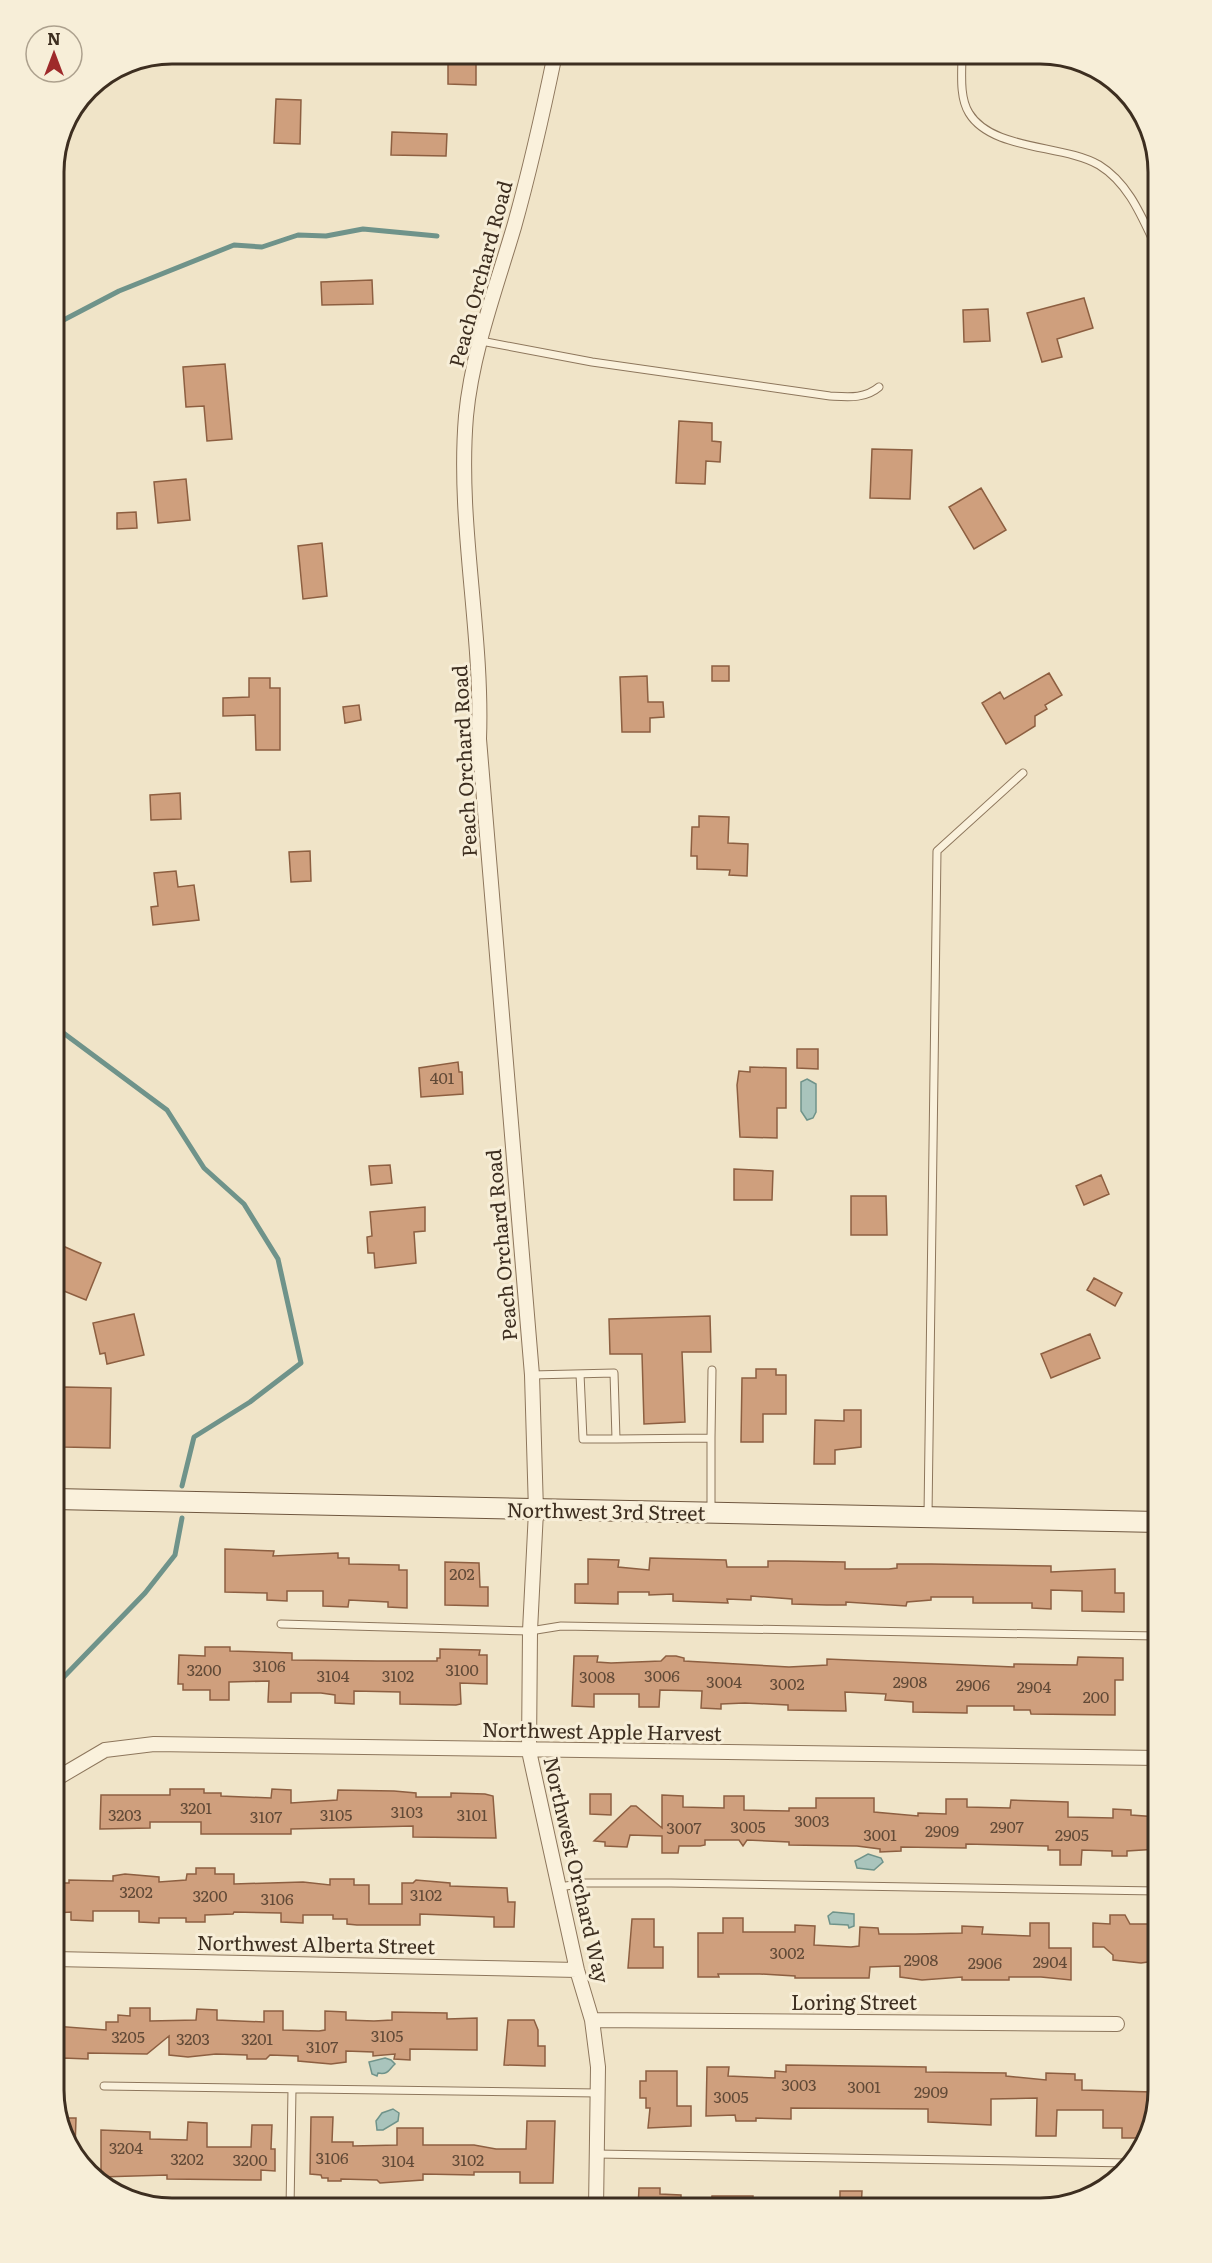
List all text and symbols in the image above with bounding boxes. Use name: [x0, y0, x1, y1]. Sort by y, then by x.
north arrow: [24, 24, 84, 84]
text: N: [47, 26, 61, 50]
street label: Peach Orchard Road: [440, 177, 518, 370]
street label: Peach Orchard Road: [443, 664, 483, 858]
house number: 401: [430, 1065, 455, 1089]
street label: Peach Orchard Road: [477, 1148, 523, 1342]
street label: Northwest 3rd Street: [506, 1493, 706, 1527]
house number: 202: [449, 1561, 475, 1585]
house number: 3106: [252, 1653, 286, 1677]
house number: 3200: [187, 1657, 221, 1681]
house number: 3100: [445, 1657, 479, 1681]
house number: 3104: [316, 1663, 350, 1687]
house number: 3102: [382, 1663, 414, 1687]
house number: 3006: [644, 1663, 680, 1687]
house number: 3008: [579, 1664, 615, 1688]
house number: 3004: [706, 1669, 742, 1693]
house number: 2908: [893, 1669, 927, 1693]
house number: 3002: [769, 1671, 805, 1695]
house number: 2906: [956, 1672, 991, 1696]
house number: 2904: [1017, 1674, 1051, 1698]
house number: 200: [1083, 1684, 1109, 1708]
street label: Northwest Apple Harvest: [482, 1713, 722, 1747]
street label: Northwest Orchard Way: [537, 1753, 619, 1986]
house number: 3201: [180, 1795, 213, 1819]
house number: 3103: [391, 1799, 423, 1823]
house number: 3203: [108, 1802, 142, 1826]
house number: 3105: [320, 1802, 352, 1826]
house number: 3101: [457, 1802, 488, 1826]
house number: 3107: [250, 1804, 282, 1828]
house number: 3003: [794, 1808, 830, 1832]
house number: 3005: [730, 1814, 766, 1838]
house number: 2907: [990, 1814, 1024, 1838]
house number: 3007: [666, 1815, 702, 1839]
house number: 2909: [925, 1818, 959, 1842]
house number: 3001: [863, 1822, 897, 1846]
house number: 2905: [1055, 1822, 1089, 1846]
house number: 3202: [119, 1879, 153, 1903]
house number: 3102: [410, 1882, 442, 1906]
house number: 3200: [193, 1883, 227, 1907]
house number: 3106: [260, 1886, 294, 1910]
street label: Northwest Alberta Street: [197, 1926, 435, 1960]
house number: 3002: [769, 1940, 805, 1964]
house number: 2908: [904, 1947, 938, 1971]
house number: 2904: [1033, 1949, 1067, 1973]
house number: 2906: [968, 1950, 1003, 1974]
street label: Loring Street: [791, 1986, 917, 2016]
house number: 3105: [371, 2023, 403, 2047]
house number: 3205: [111, 2024, 145, 2048]
house number: 3203: [176, 2026, 210, 2050]
house number: 3201: [241, 2026, 274, 2050]
house number: 3107: [306, 2034, 338, 2058]
house number: 3003: [781, 2072, 817, 2096]
house number: 3001: [847, 2074, 881, 2098]
house number: 2909: [914, 2079, 948, 2103]
house number: 3005: [713, 2084, 749, 2108]
house number: 3204: [109, 2135, 143, 2159]
house number: 3106: [315, 2145, 349, 2169]
house number: 3202: [170, 2146, 204, 2170]
house number: 3200: [233, 2147, 267, 2171]
house number: 3102: [452, 2147, 484, 2171]
house number: 3104: [381, 2148, 415, 2172]

